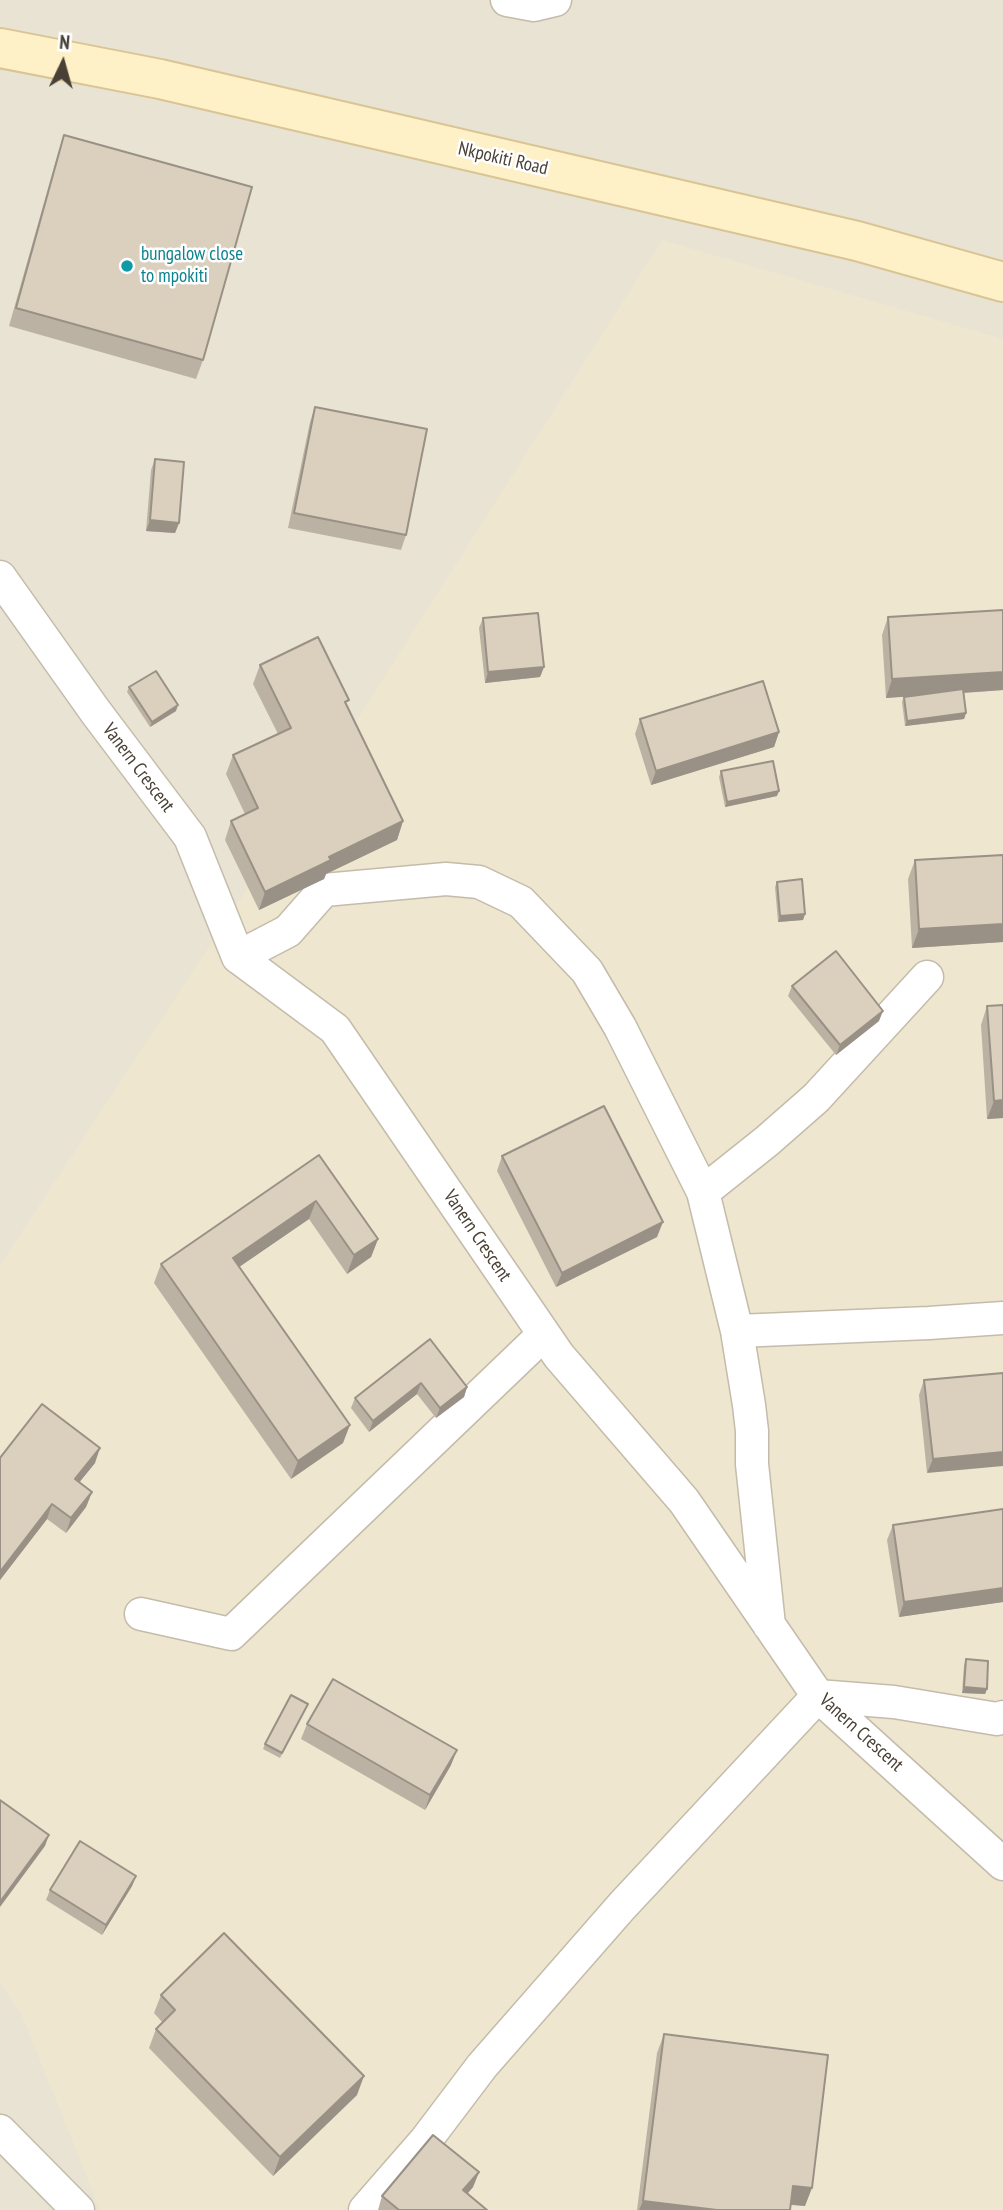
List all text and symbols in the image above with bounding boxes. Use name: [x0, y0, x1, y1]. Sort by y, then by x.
north arrow: [28, 28, 98, 98]
text: N: [59, 30, 71, 54]
street label: Nkpokiti Road: [456, 138, 550, 180]
place label: bungalow close to mpokiti: [141, 244, 243, 288]
marker: bungalow close to mpokiti: [119, 258, 135, 274]
street label: Vanern Crescent: [97, 719, 179, 817]
street label: Vanern Crescent: [438, 1186, 516, 1286]
street label: Vanern Crescent: [814, 1689, 908, 1777]

